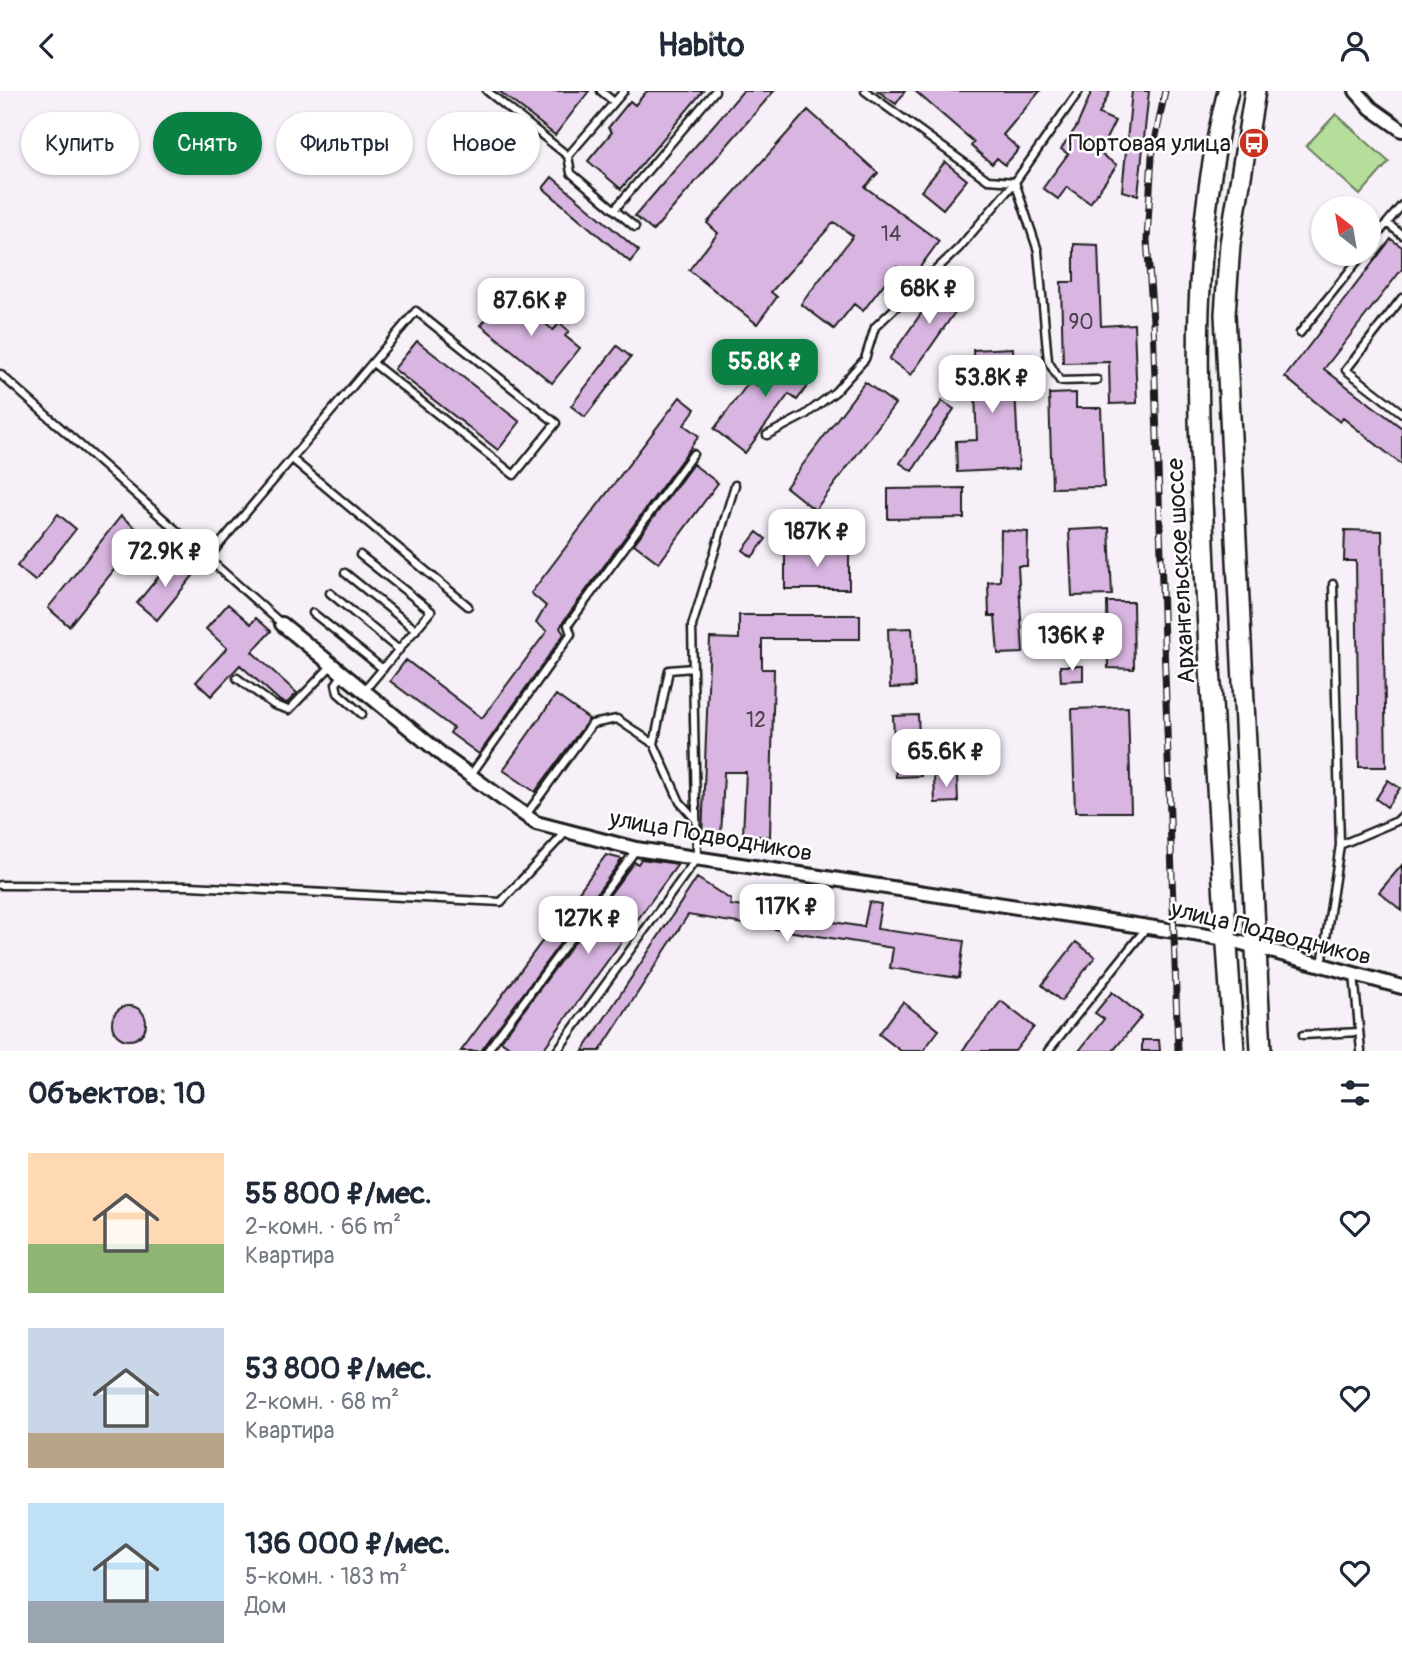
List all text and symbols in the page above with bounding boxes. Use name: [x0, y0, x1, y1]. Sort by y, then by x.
text: Habito: [658, 26, 744, 66]
icon: back: [28, 27, 66, 65]
icon: person: [1336, 27, 1374, 65]
chip: Купить: [21, 112, 139, 175]
chip: Снять: [153, 112, 262, 175]
chip: Фильтры: [276, 112, 413, 175]
chip: Новое: [427, 112, 540, 175]
bus stop icon: Портовая улица: [1237, 126, 1271, 160]
place label: Портовая улица: [1068, 129, 1231, 158]
north arrow: [1311, 196, 1381, 266]
map controls: [1311, 196, 1381, 266]
house number: 14: [881, 221, 901, 248]
pin: 68K ₽: [880, 267, 978, 326]
text: 68K ₽: [900, 274, 958, 303]
pin: 87.6K ₽: [466, 279, 596, 338]
text: 87.6K ₽: [494, 286, 568, 315]
house number: 90: [1068, 309, 1094, 336]
pin: 55.8K ₽: [700, 339, 830, 399]
text: 55.8K ₽: [728, 347, 802, 376]
pin: 53.8K ₽: [927, 355, 1057, 415]
text: 53.8K ₽: [955, 363, 1029, 392]
street label: Архангельское шоссе: [1161, 457, 1201, 685]
pin: 187K ₽: [760, 510, 874, 569]
text: 187K ₽: [784, 517, 850, 546]
pin: 72.9K ₽: [100, 529, 230, 589]
text: 72.9K ₽: [128, 537, 202, 566]
pin: 136K ₽: [1015, 613, 1129, 673]
text: 136K ₽: [1038, 621, 1106, 650]
house number: 12: [746, 707, 766, 734]
pin: 65.6K ₽: [881, 729, 1011, 789]
text: 65.6K ₽: [908, 737, 984, 766]
street label: улица Подводников: [606, 804, 815, 868]
pin: 117K ₽: [730, 885, 844, 944]
text: 117K ₽: [756, 892, 818, 921]
street label: улица Подводников: [1167, 894, 1374, 972]
pin: 127K ₽: [531, 897, 645, 956]
text: 127K ₽: [555, 904, 621, 933]
icon: filters: [1336, 1074, 1374, 1112]
text: Объектов: 10: [28, 1075, 206, 1112]
text: 55 800 ₽/мес.: [245, 1175, 432, 1212]
icon: home: [84, 1181, 168, 1265]
icon: heart: [1336, 1204, 1374, 1242]
text: 2-комн. · 66 m²: [245, 1212, 401, 1241]
text: Квартира: [245, 1241, 334, 1270]
text: 53 800 ₽/мес.: [245, 1350, 432, 1387]
icon: home: [84, 1356, 168, 1440]
icon: heart: [1336, 1379, 1374, 1417]
text: 2-комн. · 68 m²: [245, 1387, 399, 1416]
text: Квартира: [245, 1416, 334, 1445]
text: 136 000 ₽/мес.: [245, 1525, 451, 1562]
icon: home: [84, 1531, 168, 1615]
icon: heart: [1336, 1554, 1374, 1592]
text: 5-комн. · 183 m²: [245, 1562, 407, 1591]
text: Дом: [245, 1591, 286, 1620]

